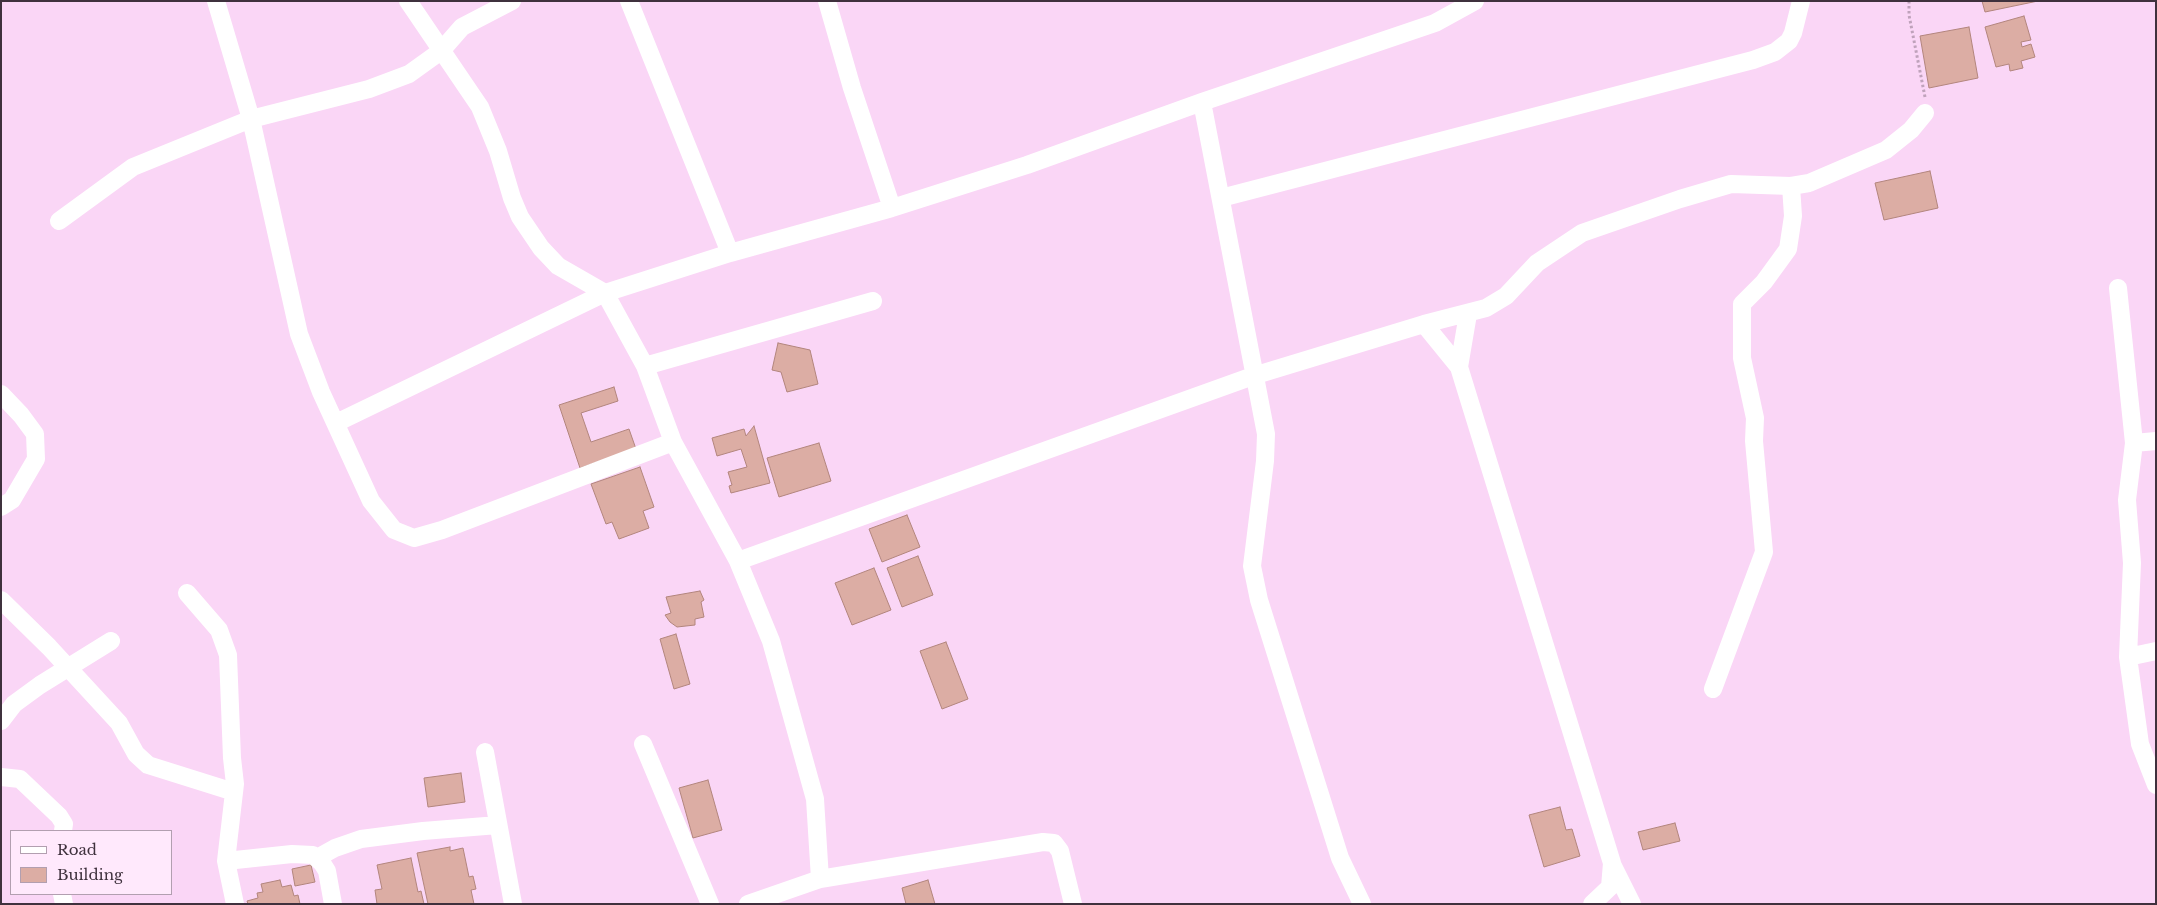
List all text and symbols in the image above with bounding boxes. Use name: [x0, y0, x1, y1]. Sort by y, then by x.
legend: [10, 830, 172, 895]
text: Road: [57, 840, 97, 859]
text: Building: [57, 865, 123, 884]

